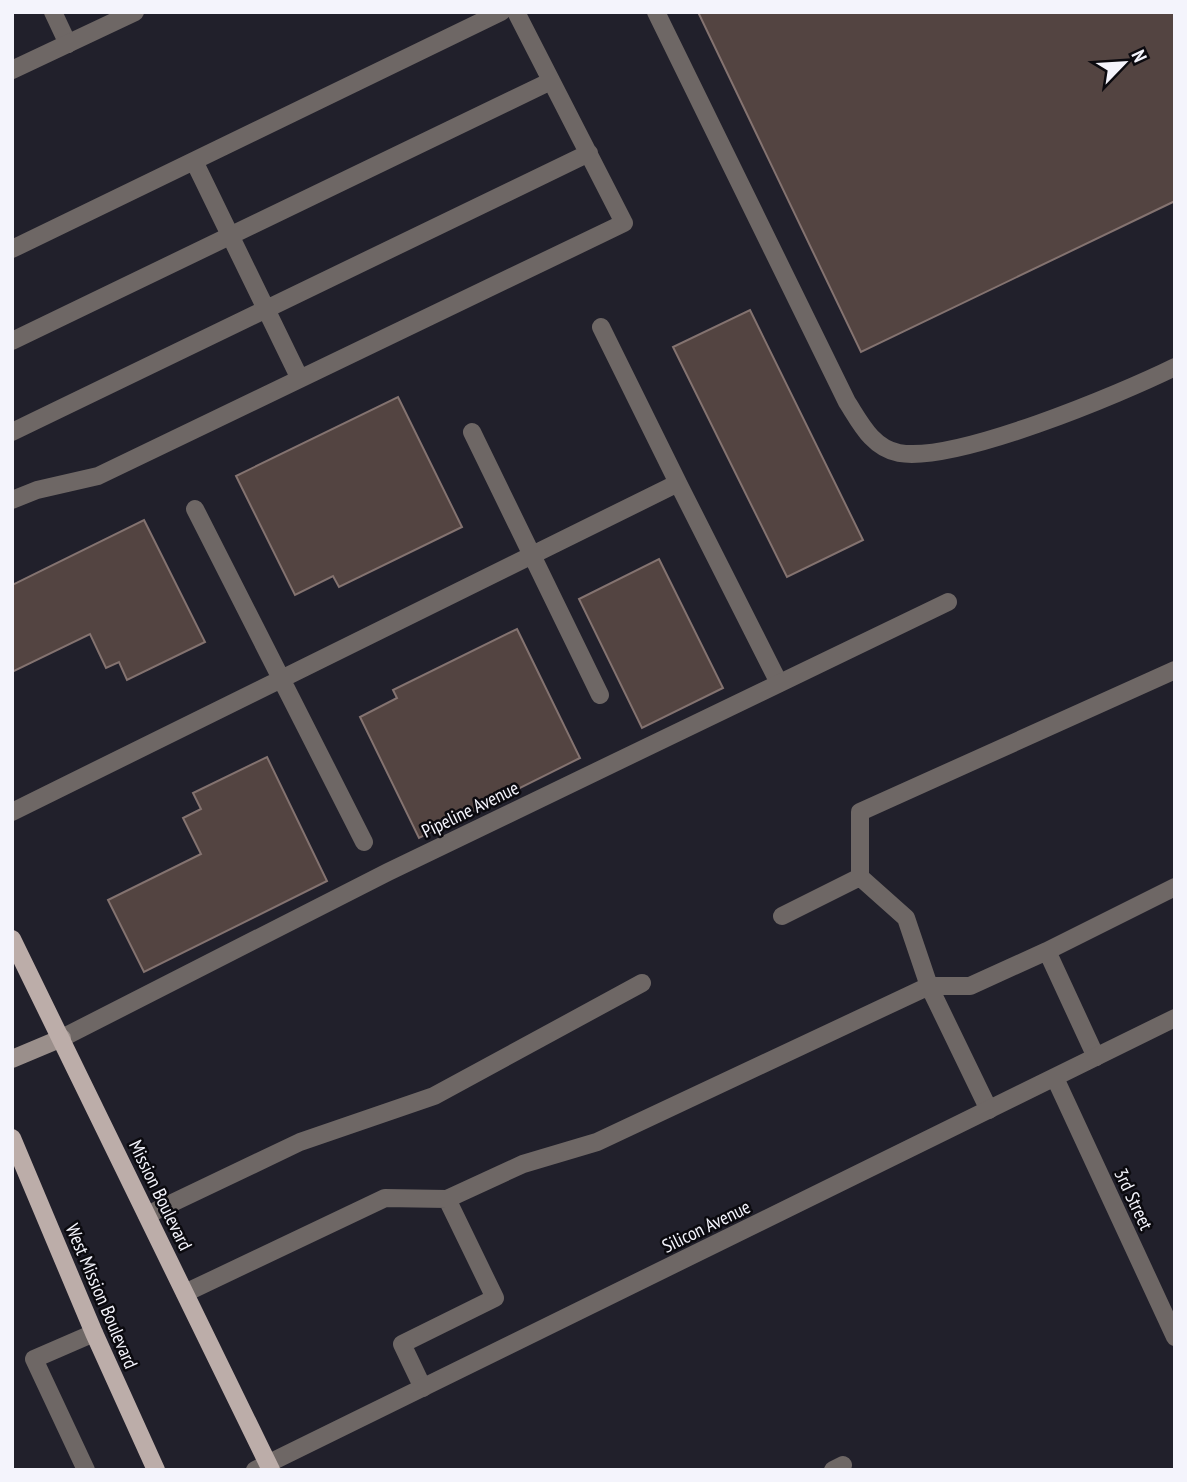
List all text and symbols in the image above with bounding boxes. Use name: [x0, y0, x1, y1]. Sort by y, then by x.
north arrow: [1089, 28, 1159, 98]
text: N: [1126, 46, 1152, 66]
street label: Pipeline Avenue: [418, 775, 523, 843]
street label: Mission Boulevard: [124, 1136, 198, 1254]
street label: 3rd Street: [1109, 1164, 1159, 1234]
street label: Silicon Avenue: [658, 1194, 754, 1258]
street label: West Mission Boulevard: [61, 1220, 143, 1372]

